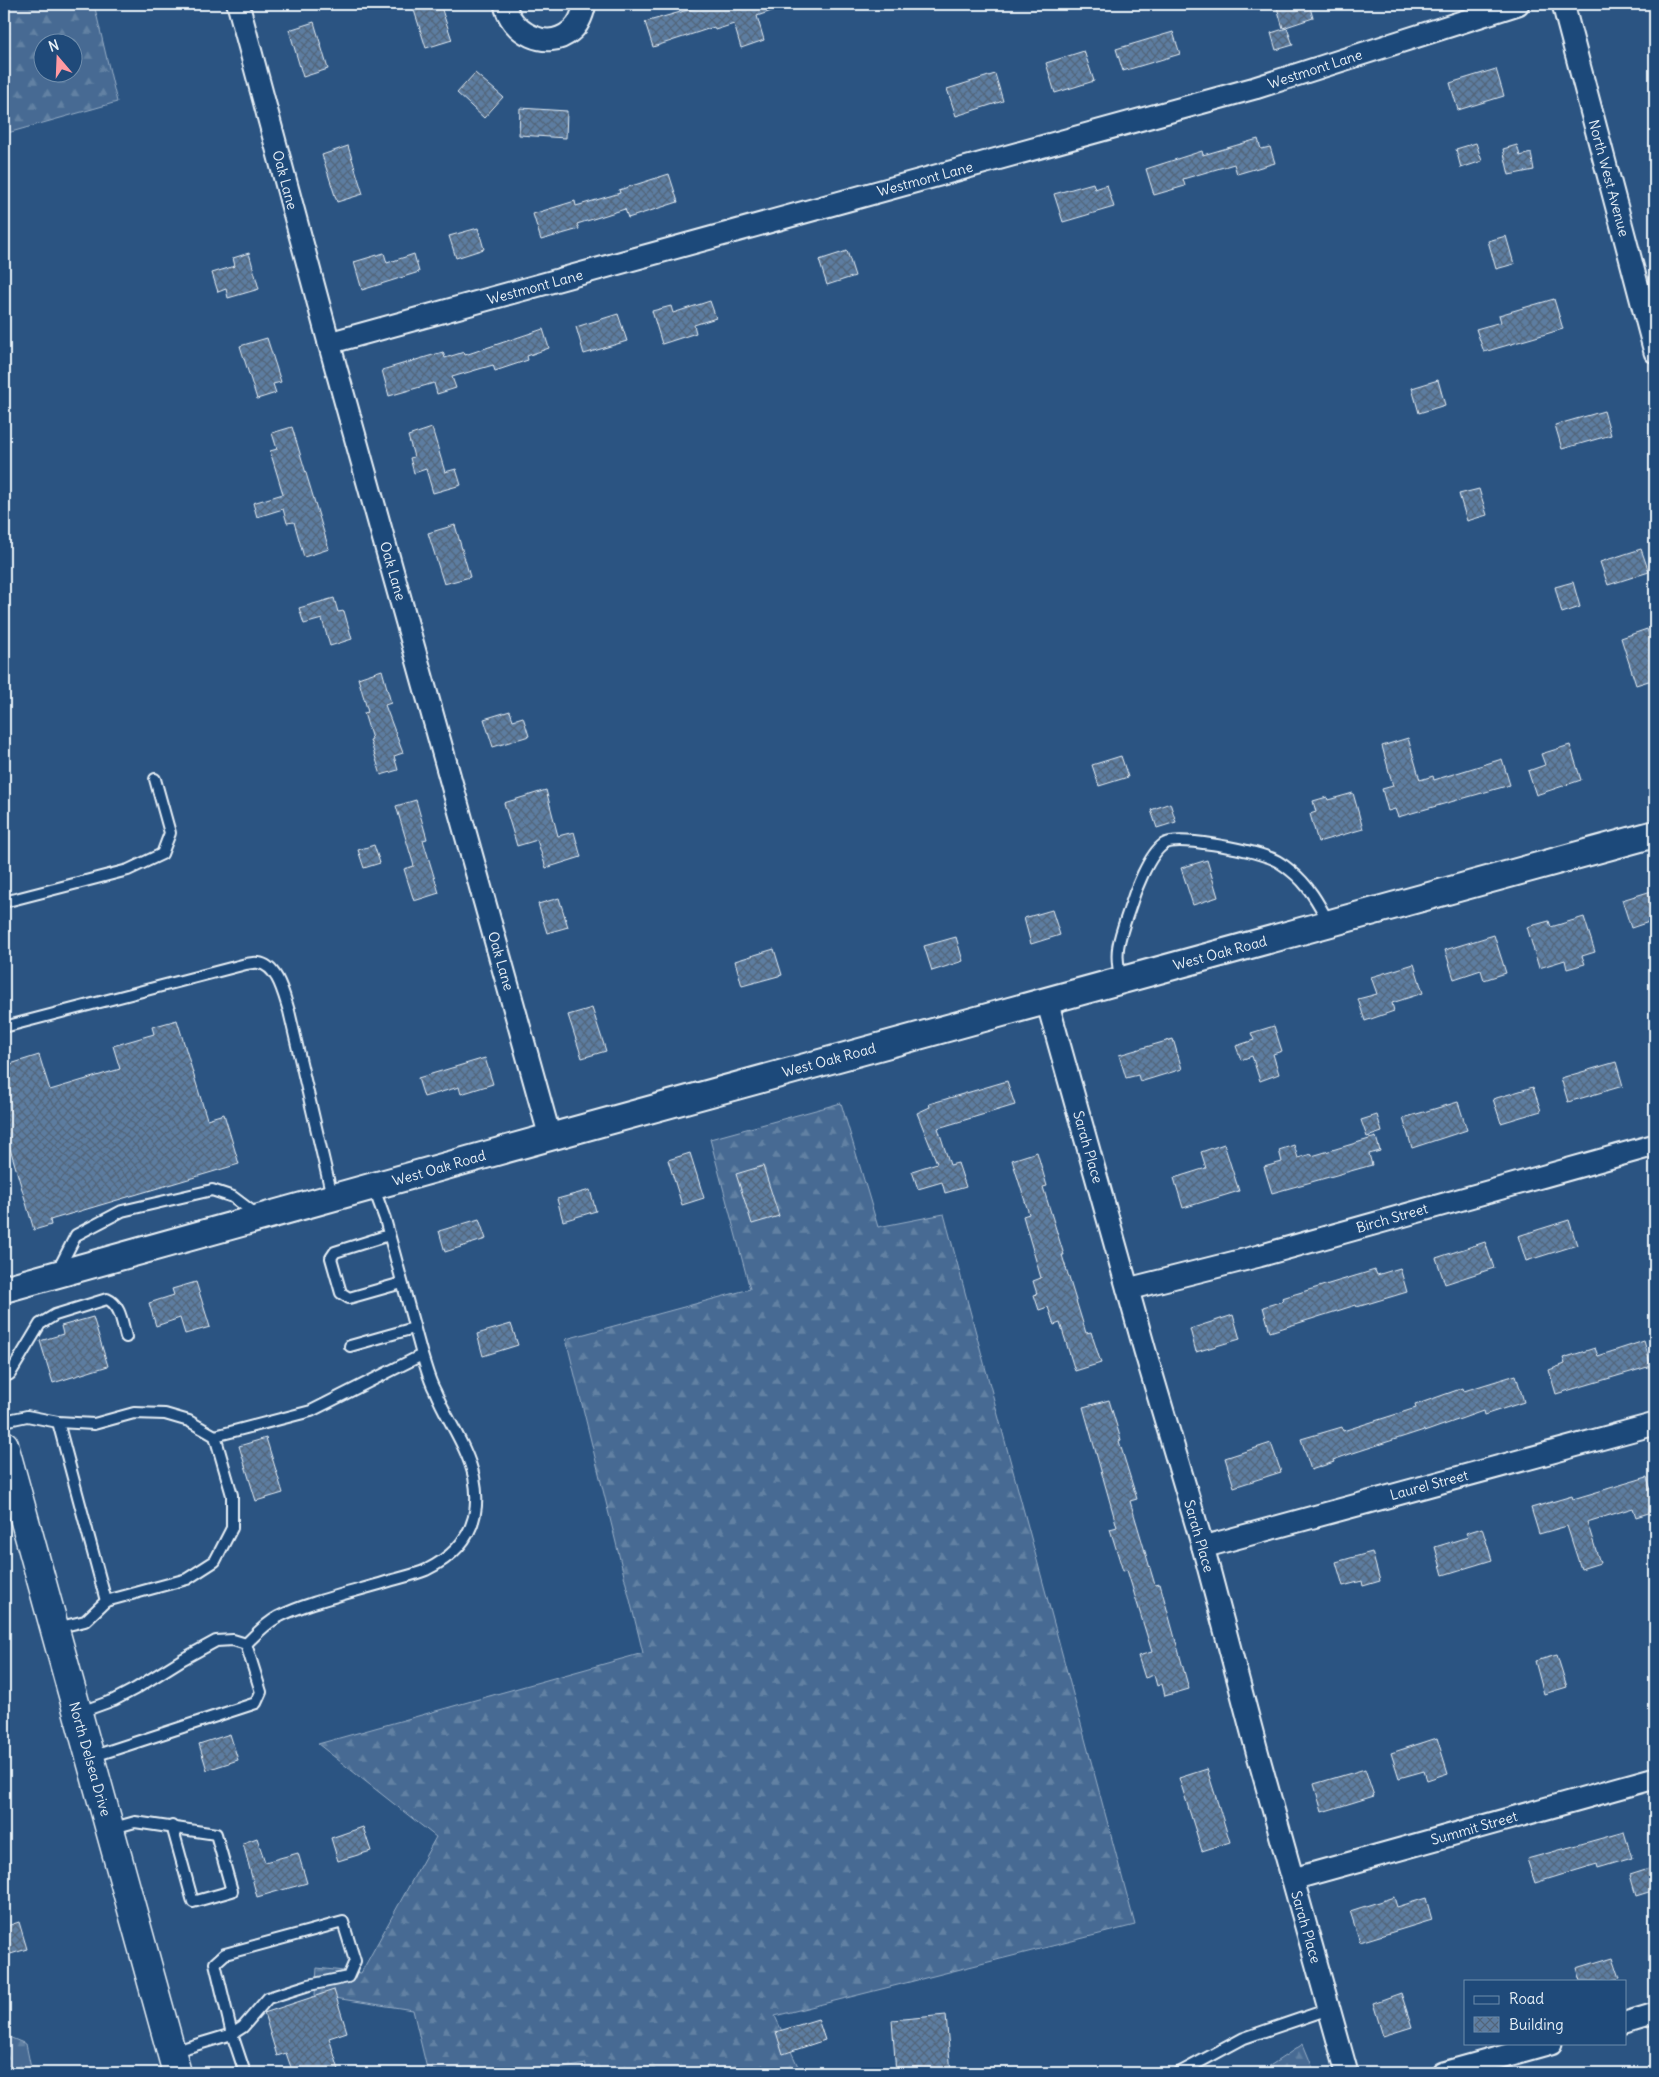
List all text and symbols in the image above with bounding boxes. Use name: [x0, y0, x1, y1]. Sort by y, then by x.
north arrow: [32, 32, 82, 82]
text: N: [46, 36, 61, 56]
street label: Westmont Lane: [1266, 45, 1364, 93]
street label: North West Avenue: [1585, 118, 1633, 238]
street label: Oak Lane: [268, 148, 302, 212]
street label: Westmont Lane: [875, 158, 975, 200]
street label: Westmont Lane: [485, 266, 585, 308]
street label: Oak Lane: [376, 539, 410, 603]
street label: Oak Lane: [484, 929, 518, 993]
street label: West Oak Road: [1171, 932, 1269, 974]
street label: West Oak Road: [780, 1039, 878, 1081]
street label: Sarah Place: [1069, 1109, 1107, 1185]
street label: West Oak Road: [390, 1146, 488, 1190]
street label: Birch Street: [1354, 1199, 1430, 1237]
street label: Laurel Street: [1388, 1466, 1470, 1504]
street label: Sarah Place: [1180, 1498, 1218, 1574]
street label: North Delsea Drive: [65, 1700, 115, 1818]
street label: Summit Street: [1429, 1807, 1520, 1849]
street label: Sarah Place: [1287, 1889, 1325, 1965]
legend: [1464, 1980, 1626, 2044]
text: Road: [1509, 1989, 1544, 2008]
text: Building: [1509, 2015, 1564, 2034]

